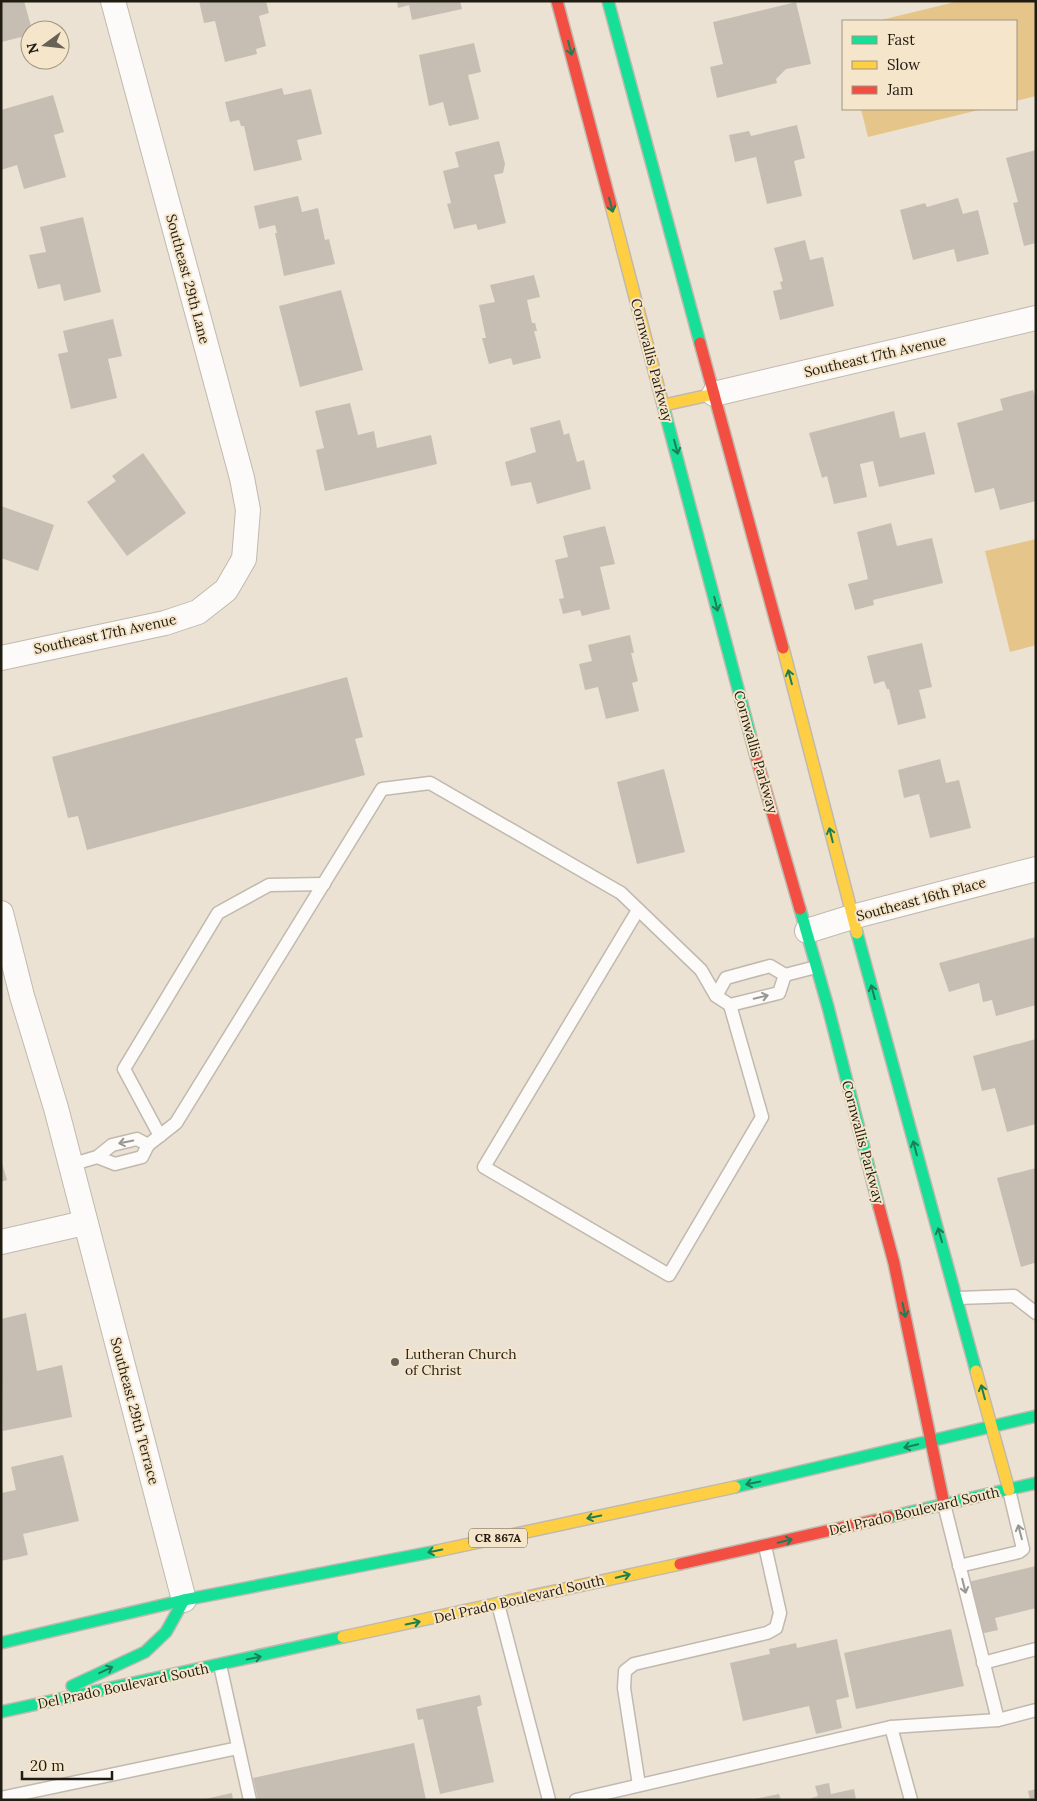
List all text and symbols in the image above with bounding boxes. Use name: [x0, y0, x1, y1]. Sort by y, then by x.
north arrow: [20, 20, 70, 70]
legend: [842, 20, 1017, 110]
text: Fast: [887, 30, 915, 49]
one-way arrow: [566, 40, 575, 56]
text: N: [22, 41, 43, 56]
text: Slow: [887, 55, 920, 74]
text: Jam: [886, 80, 914, 99]
one-way arrow: [607, 197, 617, 213]
street label: Southeast 29th Lane: [162, 212, 214, 346]
street label: Cornwallis Parkway: [627, 296, 677, 424]
street label: Southeast 17th Avenue: [802, 331, 948, 381]
one-way arrow: [671, 439, 681, 455]
one-way arrow: [712, 596, 722, 612]
street label: Southeast 17th Avenue: [32, 610, 178, 658]
one-way arrow: [785, 670, 795, 686]
street label: Cornwallis Parkway: [730, 688, 782, 816]
one-way arrow: [826, 827, 835, 843]
street label: Southeast 16th Place: [854, 873, 988, 925]
one-way arrow: [867, 984, 877, 1000]
one-way arrow: [753, 992, 769, 1002]
street label: Cornwallis Parkway: [838, 1078, 888, 1206]
one-way arrow: [118, 1138, 134, 1147]
one-way arrow: [910, 1141, 920, 1157]
one-way arrow: [934, 1228, 944, 1244]
one-way arrow: [900, 1302, 909, 1318]
street label: Southeast 29th Terrace: [107, 1335, 163, 1487]
place label: Lutheran Church of Christ: [405, 1345, 517, 1379]
marker: Lutheran Church of Christ: [389, 1356, 401, 1368]
one-way arrow: [978, 1384, 988, 1400]
one-way arrow: [904, 1442, 920, 1451]
one-way arrow: [745, 1479, 761, 1488]
street label: Del Prado Boulevard South: [827, 1483, 1001, 1539]
one-way arrow: [587, 1513, 603, 1522]
one-way arrow: [1015, 1525, 1024, 1541]
road number: CR 867A: [469, 1529, 527, 1548]
one-way arrow: [776, 1536, 792, 1545]
one-way arrow: [428, 1547, 444, 1556]
street label: Del Prado Boulevard South: [432, 1571, 606, 1627]
one-way arrow: [614, 1571, 630, 1580]
one-way arrow: [960, 1577, 969, 1593]
one-way arrow: [404, 1618, 420, 1627]
one-way arrow: [246, 1652, 262, 1662]
street label: Del Prado Boulevard South: [36, 1659, 210, 1713]
one-way arrow: [98, 1665, 113, 1675]
scale bar: [22, 1748, 112, 1780]
text: 20 m: [30, 1756, 65, 1775]

